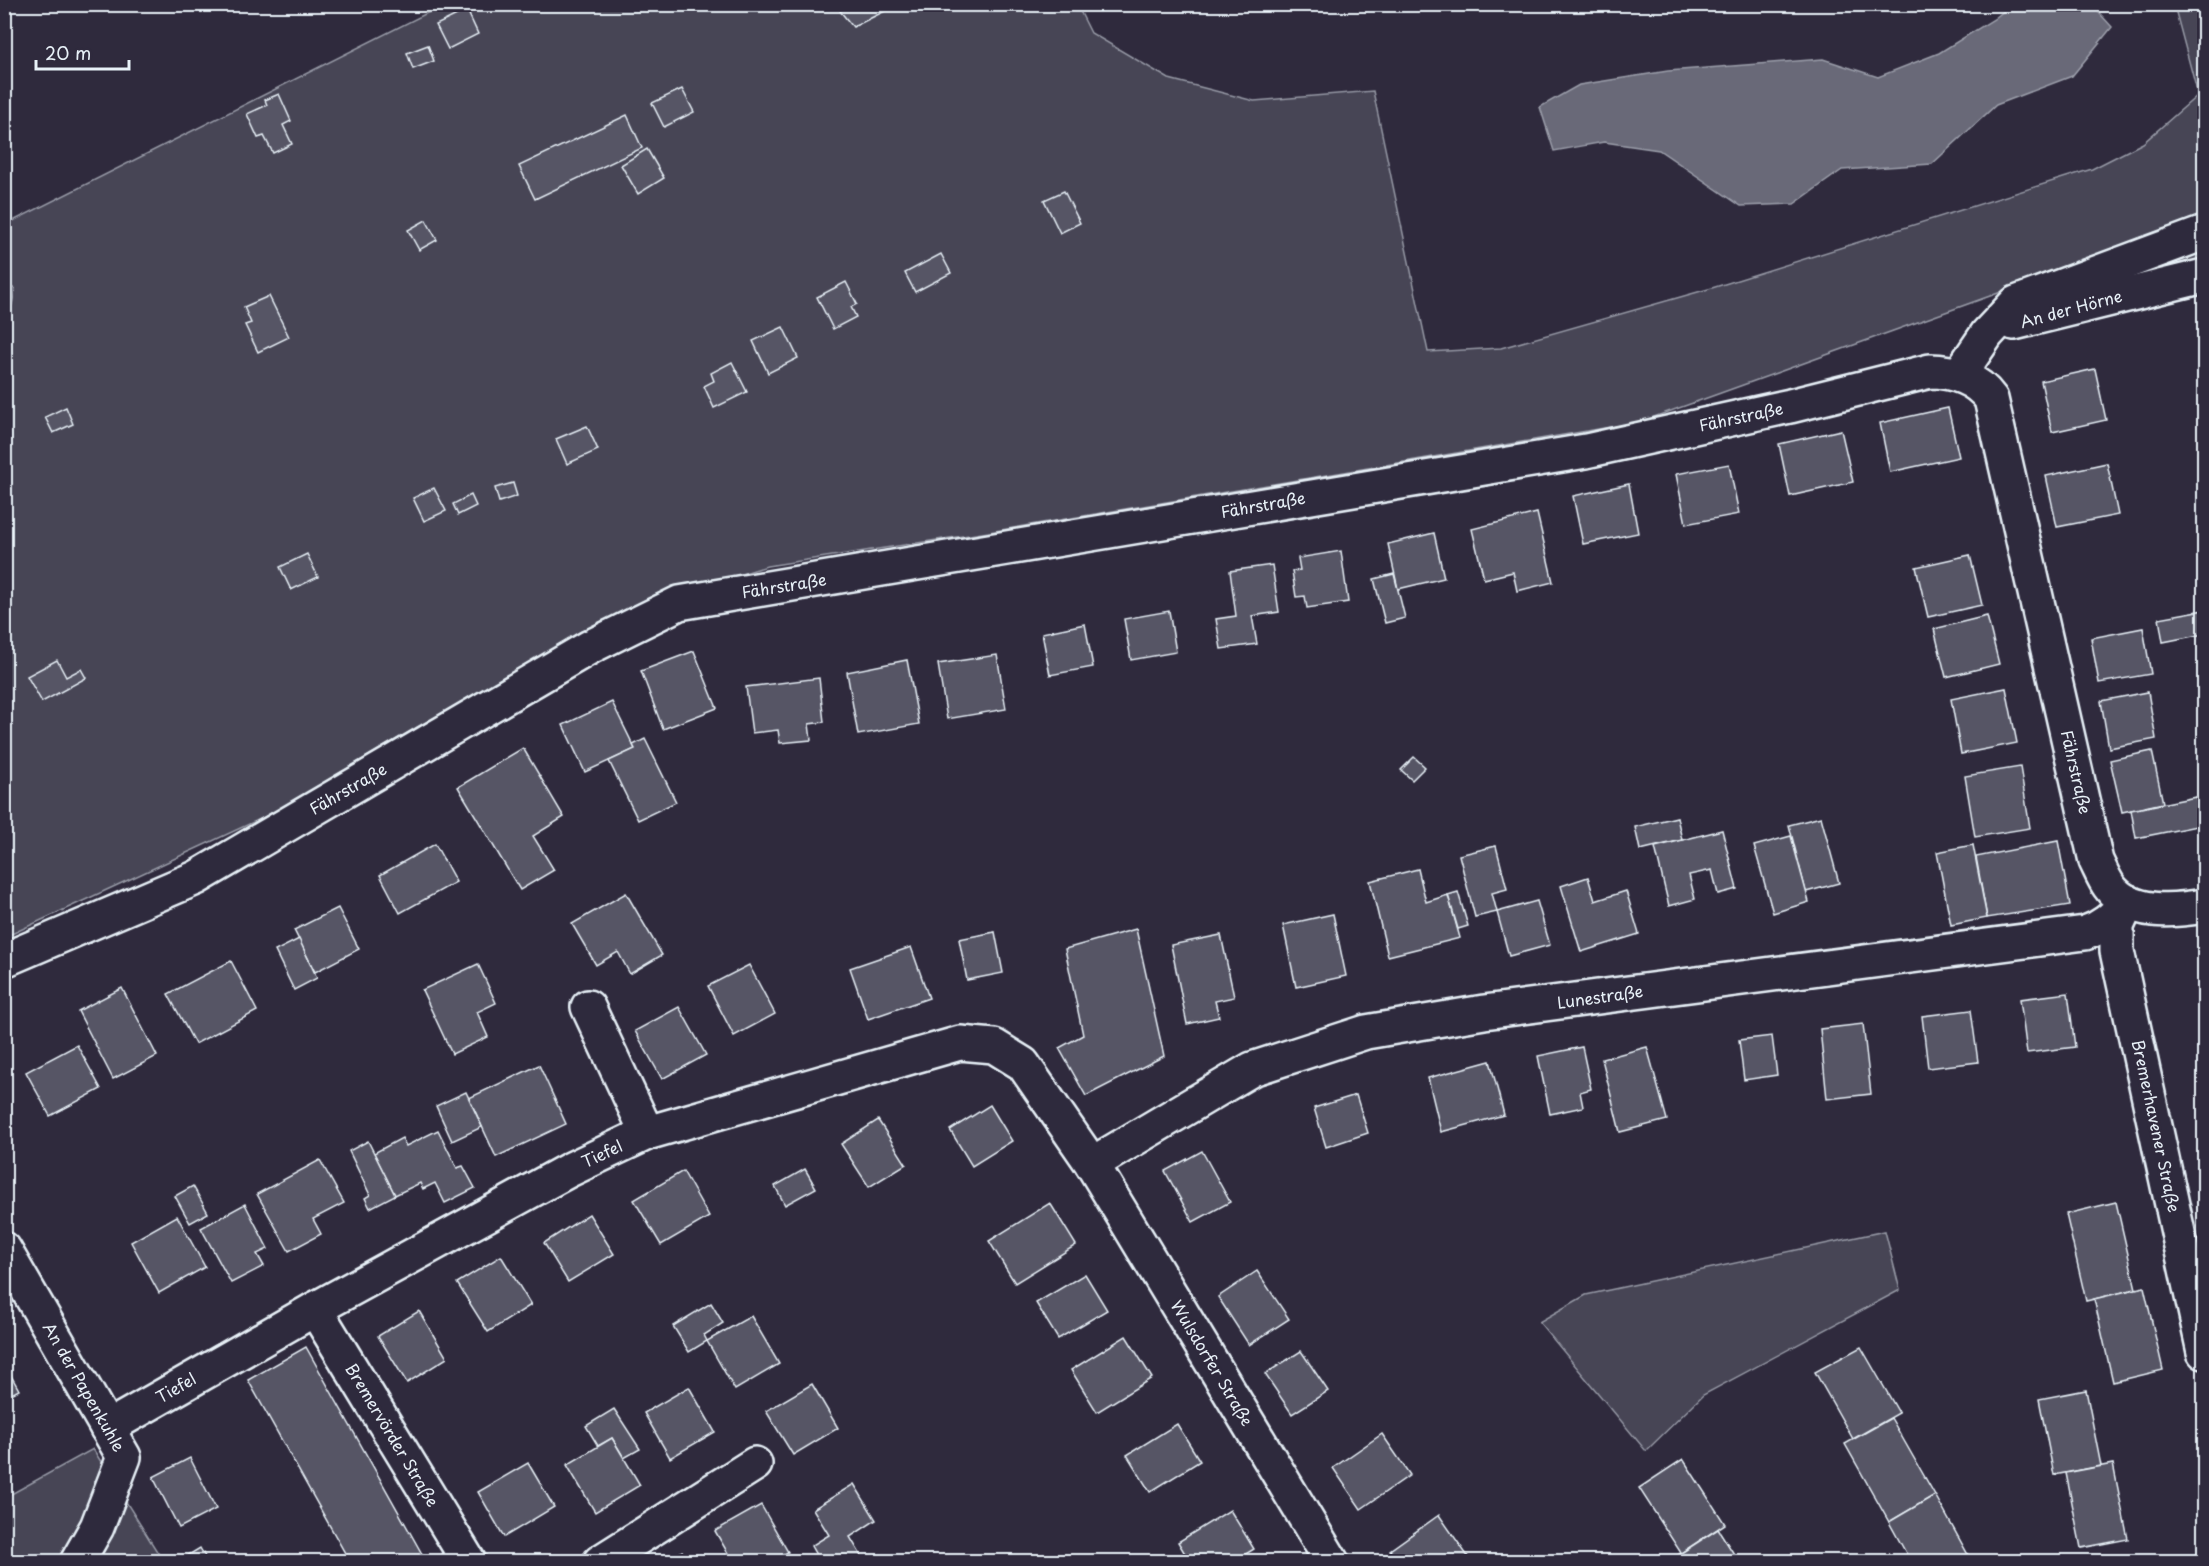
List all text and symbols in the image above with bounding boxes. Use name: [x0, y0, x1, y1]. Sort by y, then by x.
scale bar: [36, 33, 129, 71]
text: 20 m: [45, 39, 91, 66]
street label: An der Hörne: [2017, 283, 2125, 333]
street label: Fährstraße: [1696, 395, 1785, 437]
street label: Fährstraße: [1219, 485, 1307, 523]
street label: Fährstraße: [740, 566, 828, 604]
street label: Fährstraße: [2056, 727, 2098, 816]
street label: Fährstraße: [304, 756, 391, 820]
street label: Lunestraße: [1555, 978, 1644, 1014]
street label: Bremerhavener Straße: [2127, 1037, 2187, 1214]
street label: Tiefel: [577, 1133, 626, 1173]
street label: Wulsdorfer Straße: [1166, 1295, 1260, 1430]
street label: An der Papenkuhle: [38, 1317, 132, 1456]
street label: Bremervörder Straße: [340, 1358, 445, 1511]
street label: Tiefel: [151, 1366, 200, 1408]

